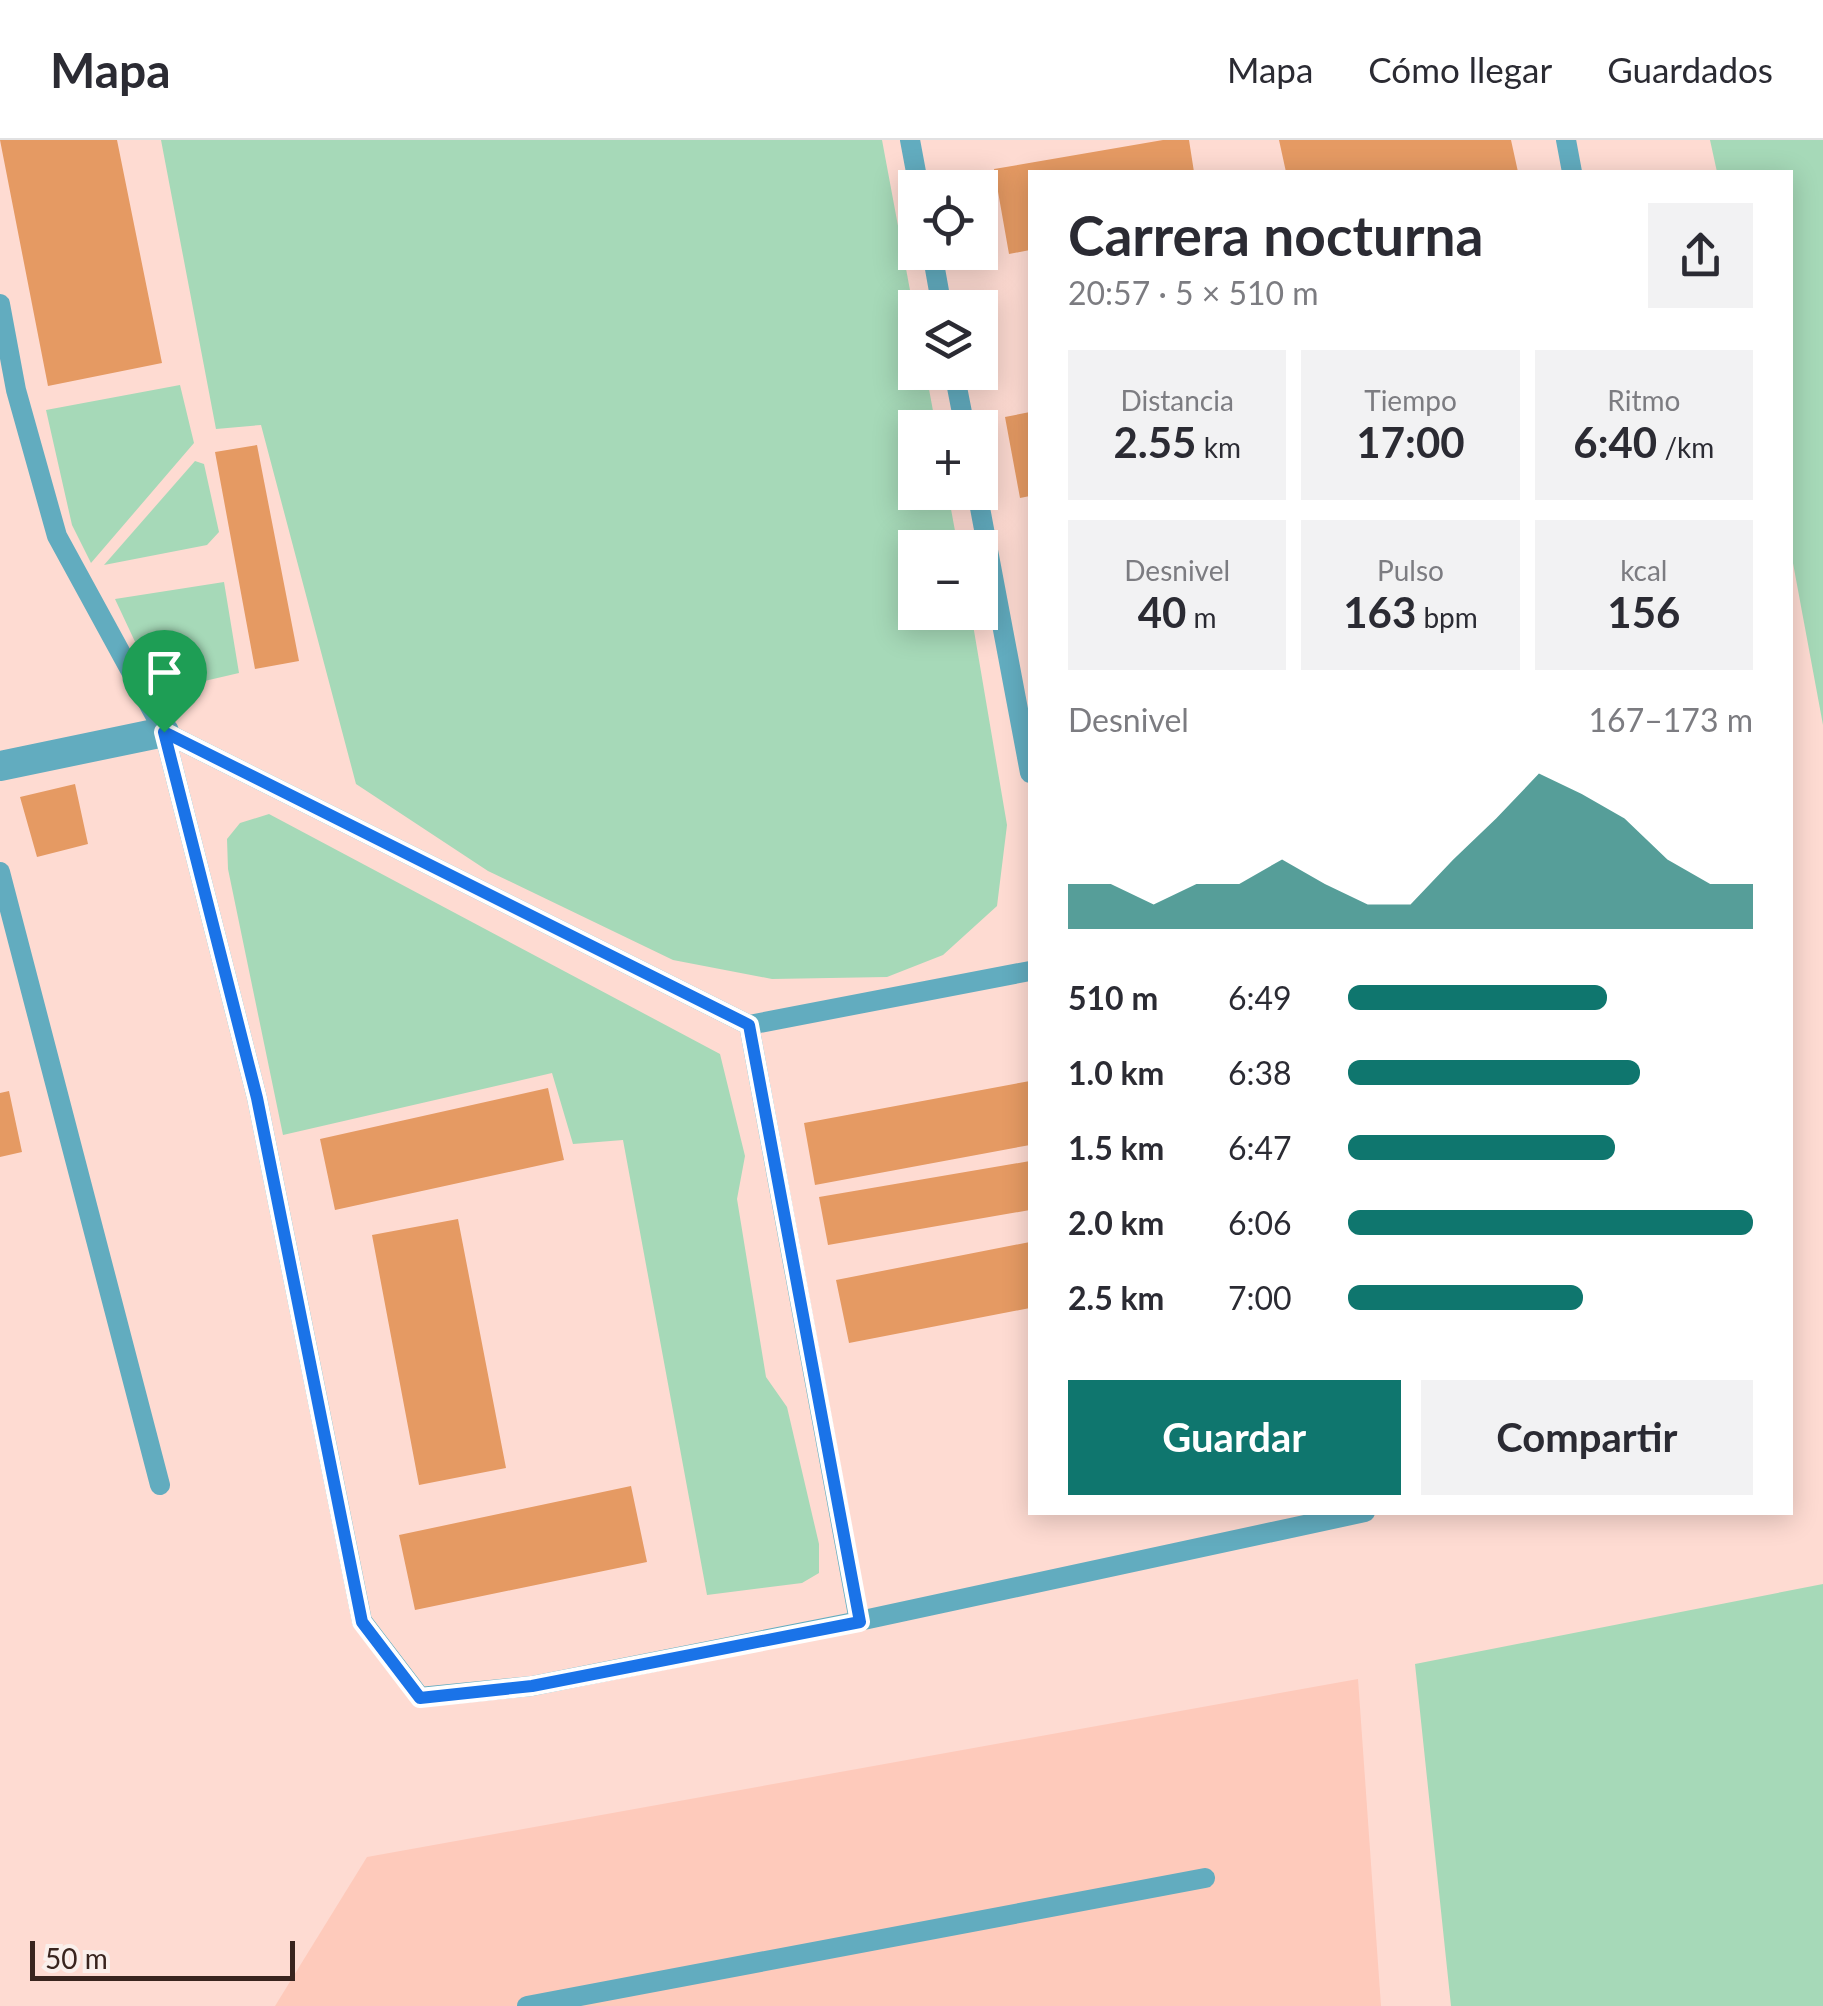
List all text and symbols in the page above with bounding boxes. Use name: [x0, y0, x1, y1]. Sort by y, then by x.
text: Mapa: [50, 41, 171, 98]
text: Mapa: [1227, 48, 1313, 90]
text: Cómo llegar: [1368, 48, 1552, 90]
text: Guardados: [1607, 48, 1773, 90]
map controls: [898, 170, 998, 630]
button: locate: [898, 170, 998, 270]
text: Carrera nocturna: [1068, 202, 1483, 268]
button: share: [1648, 203, 1753, 308]
text: 20:57 · 5 × 510 m: [1068, 273, 1319, 312]
button: layers: [898, 290, 998, 390]
text: Distancia: [1120, 383, 1234, 417]
text: Tiempo: [1364, 383, 1457, 417]
text: Ritmo: [1607, 383, 1680, 417]
button: +: [898, 410, 998, 510]
text: 2.55: [1113, 417, 1196, 467]
text: 17:00: [1356, 417, 1465, 467]
text: 6:40: [1573, 417, 1657, 467]
text: km: [1196, 430, 1241, 464]
text: /km: [1657, 430, 1714, 464]
button: −: [898, 530, 998, 630]
text: Desnivel: [1124, 553, 1230, 587]
text: Pulso: [1377, 553, 1444, 587]
text: kcal: [1620, 553, 1667, 587]
text: 40: [1138, 587, 1186, 637]
text: 163: [1343, 587, 1416, 637]
text: 156: [1607, 587, 1680, 637]
text: m: [1186, 600, 1217, 634]
text: bpm: [1416, 600, 1478, 634]
pin: [122, 630, 207, 733]
icon: arrive: [137, 645, 192, 700]
text: Desnivel: [1068, 700, 1189, 739]
text: 167–173 m: [1589, 700, 1753, 739]
text: 510 m: [1068, 978, 1158, 1017]
text: 6:49: [1228, 978, 1292, 1017]
text: 1.0 km: [1068, 1053, 1164, 1092]
text: 6:38: [1228, 1053, 1292, 1092]
text: 1.5 km: [1068, 1128, 1164, 1167]
text: 6:47: [1228, 1128, 1292, 1167]
text: 2.0 km: [1068, 1203, 1164, 1242]
text: 6:06: [1228, 1203, 1292, 1242]
text: 2.5 km: [1068, 1278, 1164, 1317]
text: 7:00: [1228, 1278, 1292, 1317]
button: Guardar: [1068, 1380, 1401, 1495]
button: Compartir: [1421, 1380, 1753, 1495]
scale bar: [30, 1936, 295, 1980]
text: 50 m: [45, 1941, 108, 1975]

